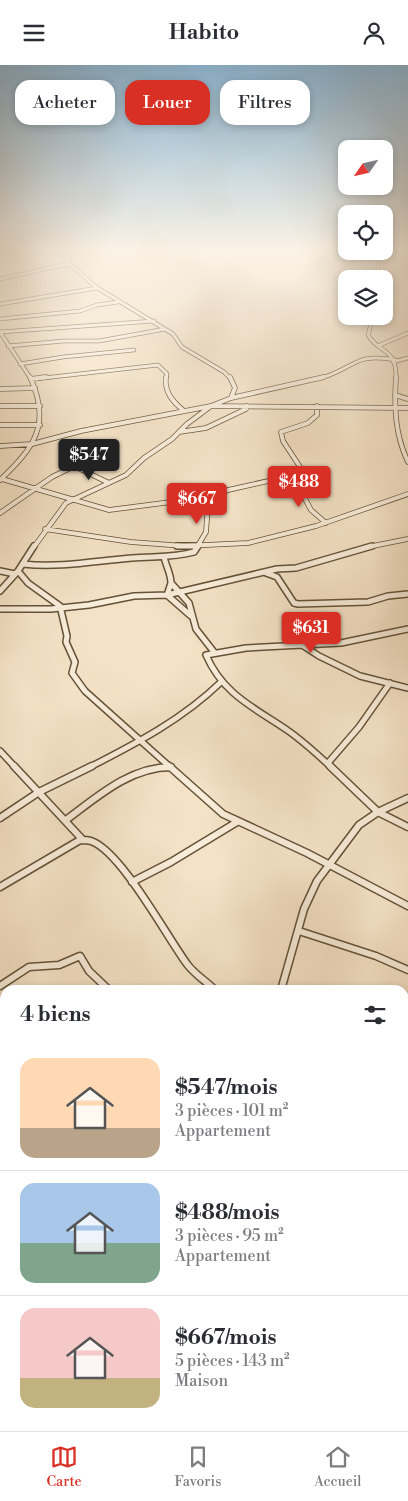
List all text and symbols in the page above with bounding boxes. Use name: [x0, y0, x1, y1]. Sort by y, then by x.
icon: menu: [20, 19, 48, 47]
text: Habito: [169, 19, 239, 46]
icon: person: [360, 19, 388, 47]
chip: Acheter: [15, 80, 115, 125]
chip: Louer: [125, 80, 210, 125]
chip: Filtres: [220, 80, 310, 125]
north arrow: [338, 140, 392, 195]
map controls: [338, 140, 393, 325]
button: locate: [338, 205, 393, 260]
button: layers: [338, 270, 393, 325]
pin: $547: [59, 439, 119, 481]
text: $547: [69, 445, 109, 465]
pin: $488: [269, 465, 329, 508]
text: $488: [279, 472, 319, 492]
pin: $667: [167, 483, 227, 525]
text: $667: [178, 489, 216, 509]
pin: $631: [281, 611, 341, 654]
text: $631: [293, 618, 329, 638]
icon: filters: [361, 1001, 389, 1029]
text: 4 biens: [20, 1002, 91, 1028]
text: $547/mois: [175, 1075, 278, 1101]
icon: home: [60, 1078, 120, 1138]
text: 3 pièces · 101 m²: [175, 1101, 288, 1121]
text: Appartement: [175, 1121, 271, 1141]
text: $488/mois: [175, 1200, 279, 1226]
icon: home: [60, 1203, 120, 1263]
text: 3 pièces · 95 m²: [175, 1226, 284, 1246]
text: Appartement: [175, 1246, 271, 1266]
text: $667/mois: [175, 1325, 277, 1351]
icon: home: [60, 1328, 120, 1388]
text: 5 pièces · 143 m²: [175, 1351, 290, 1371]
text: Maison: [175, 1371, 228, 1391]
tab: Carte: [46, 1443, 82, 1491]
tab: Favoris: [174, 1443, 221, 1491]
tab: Accueil: [314, 1443, 361, 1491]

